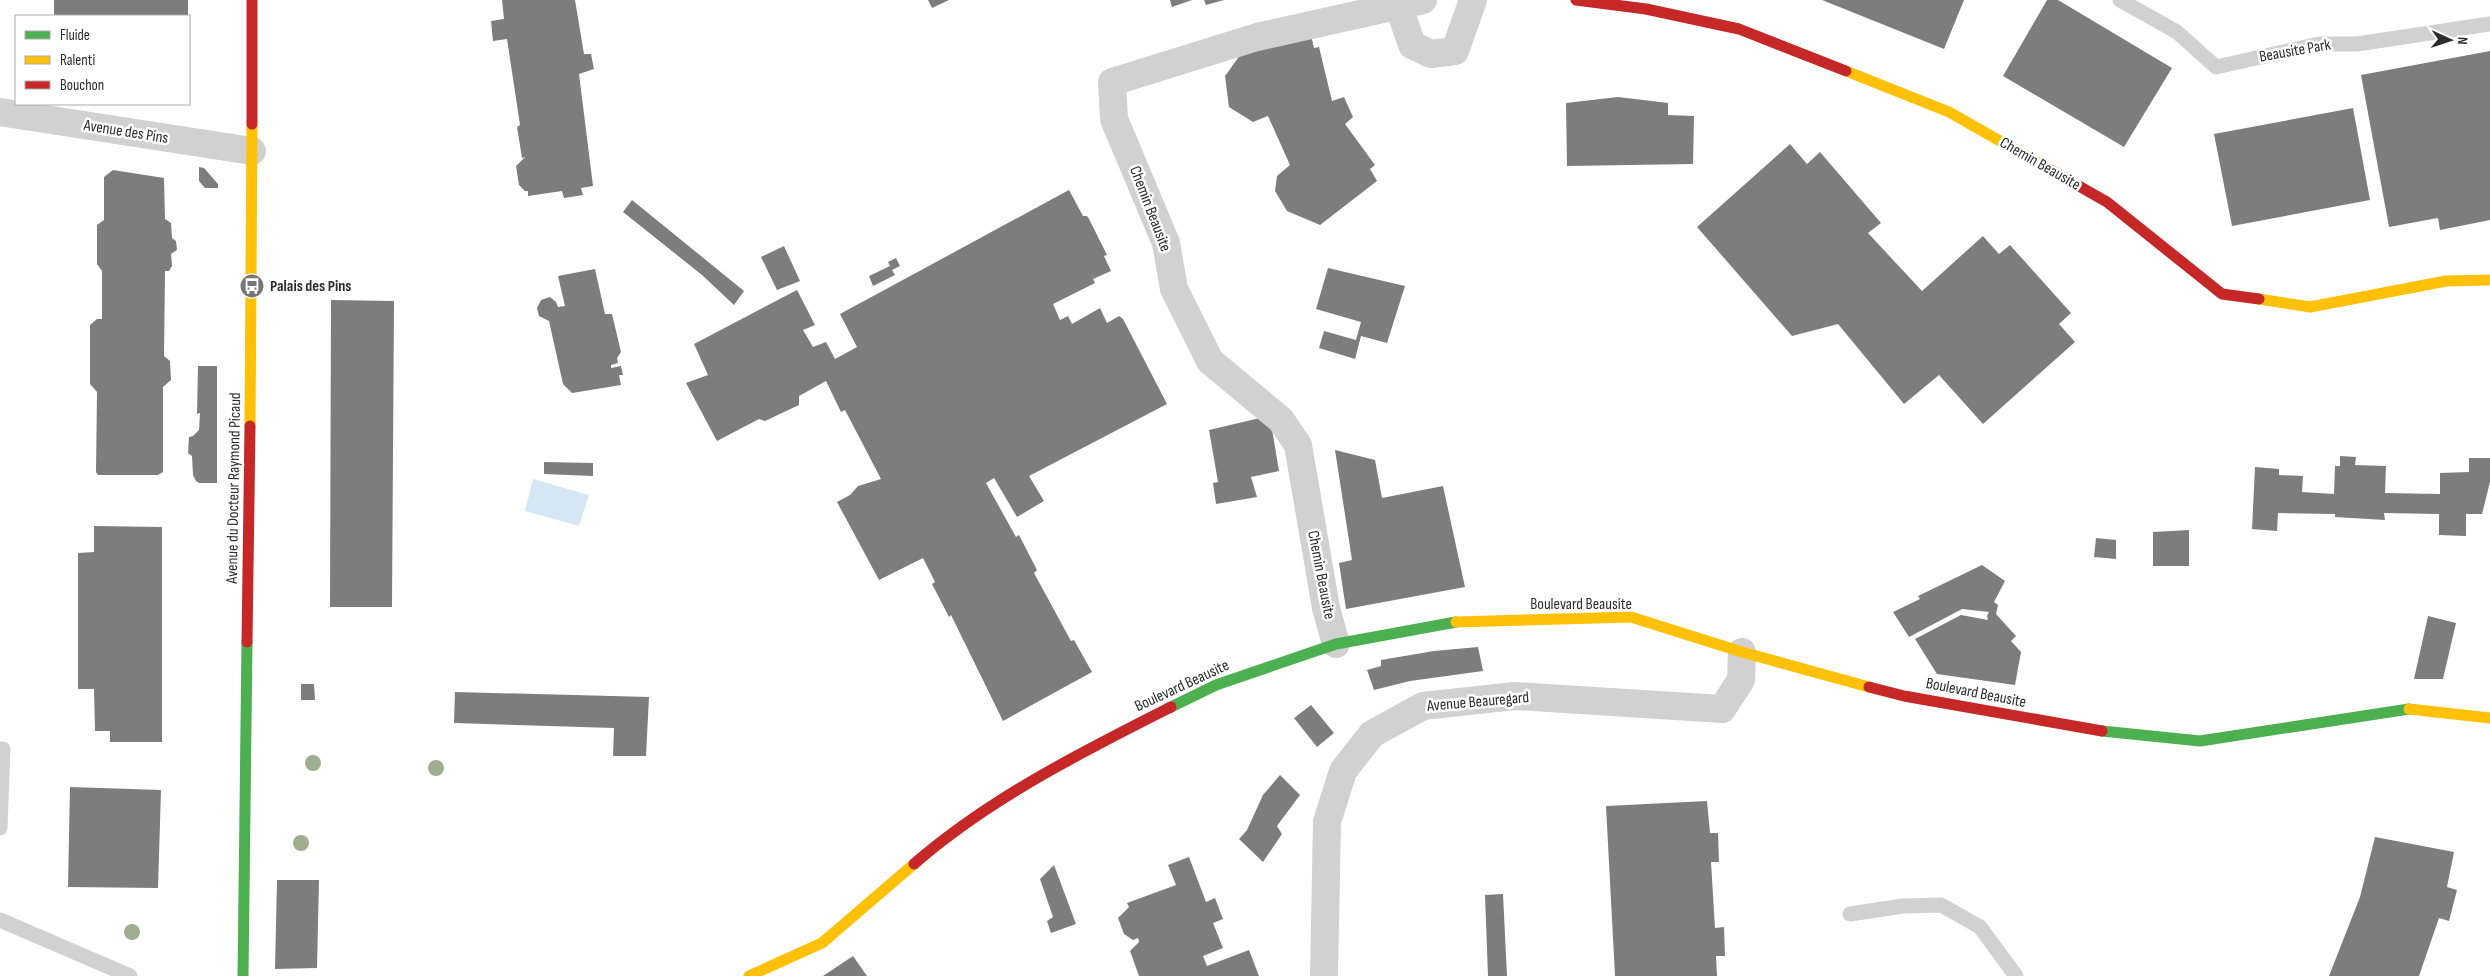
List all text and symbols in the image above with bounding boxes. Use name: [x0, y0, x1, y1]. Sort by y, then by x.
legend: [15, 15, 190, 105]
north arrow: [2425, 15, 2475, 65]
text: Fluide: [60, 26, 90, 45]
street label: Beausite Park: [2258, 35, 2332, 67]
text: N: [2454, 36, 2471, 45]
text: Ralenti: [60, 51, 95, 70]
text: Bouchon: [60, 76, 104, 95]
street label: Avenue des Pins: [81, 116, 170, 148]
street label: Chemin Beausite: [1996, 133, 2084, 195]
street label: Chemin Beausite: [1125, 164, 1175, 254]
bus stop icon: Palais des Pins: [239, 273, 265, 299]
place label: Palais des Pins: [270, 277, 351, 296]
street label: Avenue du Docteur Raymond Picaud: [223, 392, 245, 585]
street label: Chemin Beausite: [1303, 529, 1339, 621]
street label: Boulevard Beausite: [1530, 595, 1632, 614]
street label: Boulevard Beausite: [1132, 656, 1232, 716]
street label: Boulevard Beausite: [1924, 674, 2028, 712]
street label: Avenue Beauregard: [1425, 688, 1530, 716]

